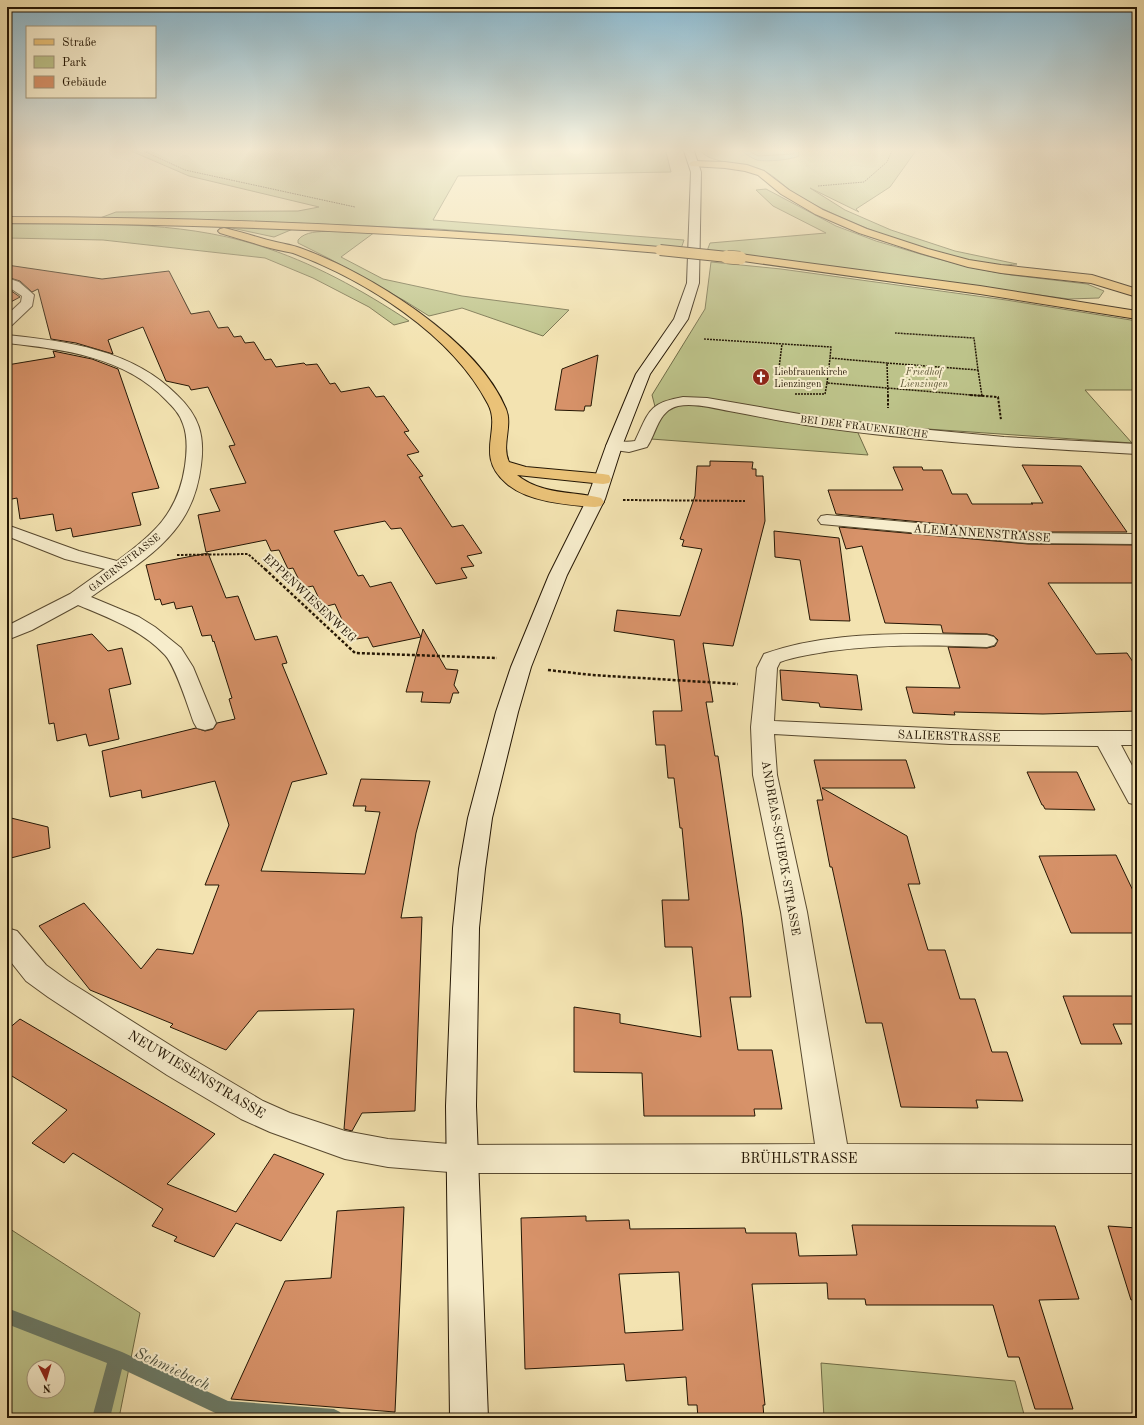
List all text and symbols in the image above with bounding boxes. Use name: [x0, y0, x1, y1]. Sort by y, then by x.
legend: [26, 26, 156, 98]
text: Straße: [62, 37, 97, 49]
text: Park: [62, 57, 87, 69]
text: Gebäude: [62, 77, 107, 89]
church icon: Liebfrauenkirche Lienzingen: [751, 367, 771, 387]
place label: Liebfrauenkirche Lienzingen: [774, 367, 848, 389]
park label: Friedhof Lienzingen: [899, 367, 948, 390]
street label: BEI DER FRAUENKIRCHE: [799, 414, 928, 440]
street label: ALEMANNENSTRASSE: [913, 523, 1051, 545]
street label: GAIERNSTRASSE: [87, 532, 162, 594]
street label: EPPENWIESENWEG: [260, 553, 359, 645]
street label: SALIERSTRASSE: [897, 729, 1001, 745]
street label: ANDREAS-SCHECK-STRASSE: [759, 760, 801, 937]
street label: NEUWIESENSTRASSE: [126, 1028, 267, 1121]
street label: BRÜHLSTRASSE: [741, 1149, 857, 1166]
water label: Schmiebach: [132, 1345, 212, 1394]
north arrow: [26, 1359, 66, 1399]
text: N: [41, 1382, 51, 1393]

